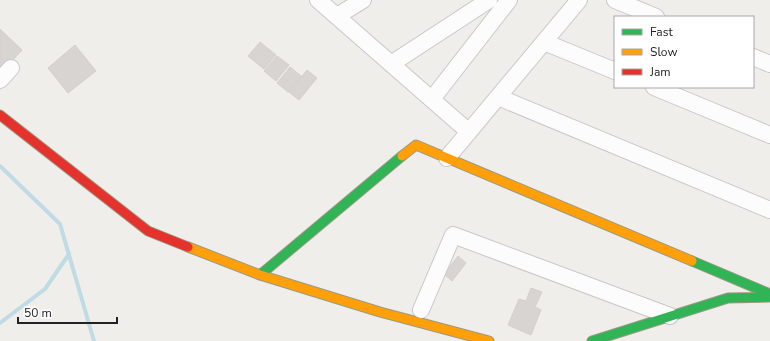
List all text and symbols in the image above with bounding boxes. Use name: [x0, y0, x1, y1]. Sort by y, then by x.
legend: [614, 16, 754, 88]
text: Fast: [650, 24, 673, 40]
text: Slow: [650, 44, 678, 60]
text: Jam: [649, 64, 671, 80]
scale bar: [18, 299, 117, 325]
text: 50 m: [24, 305, 52, 321]

